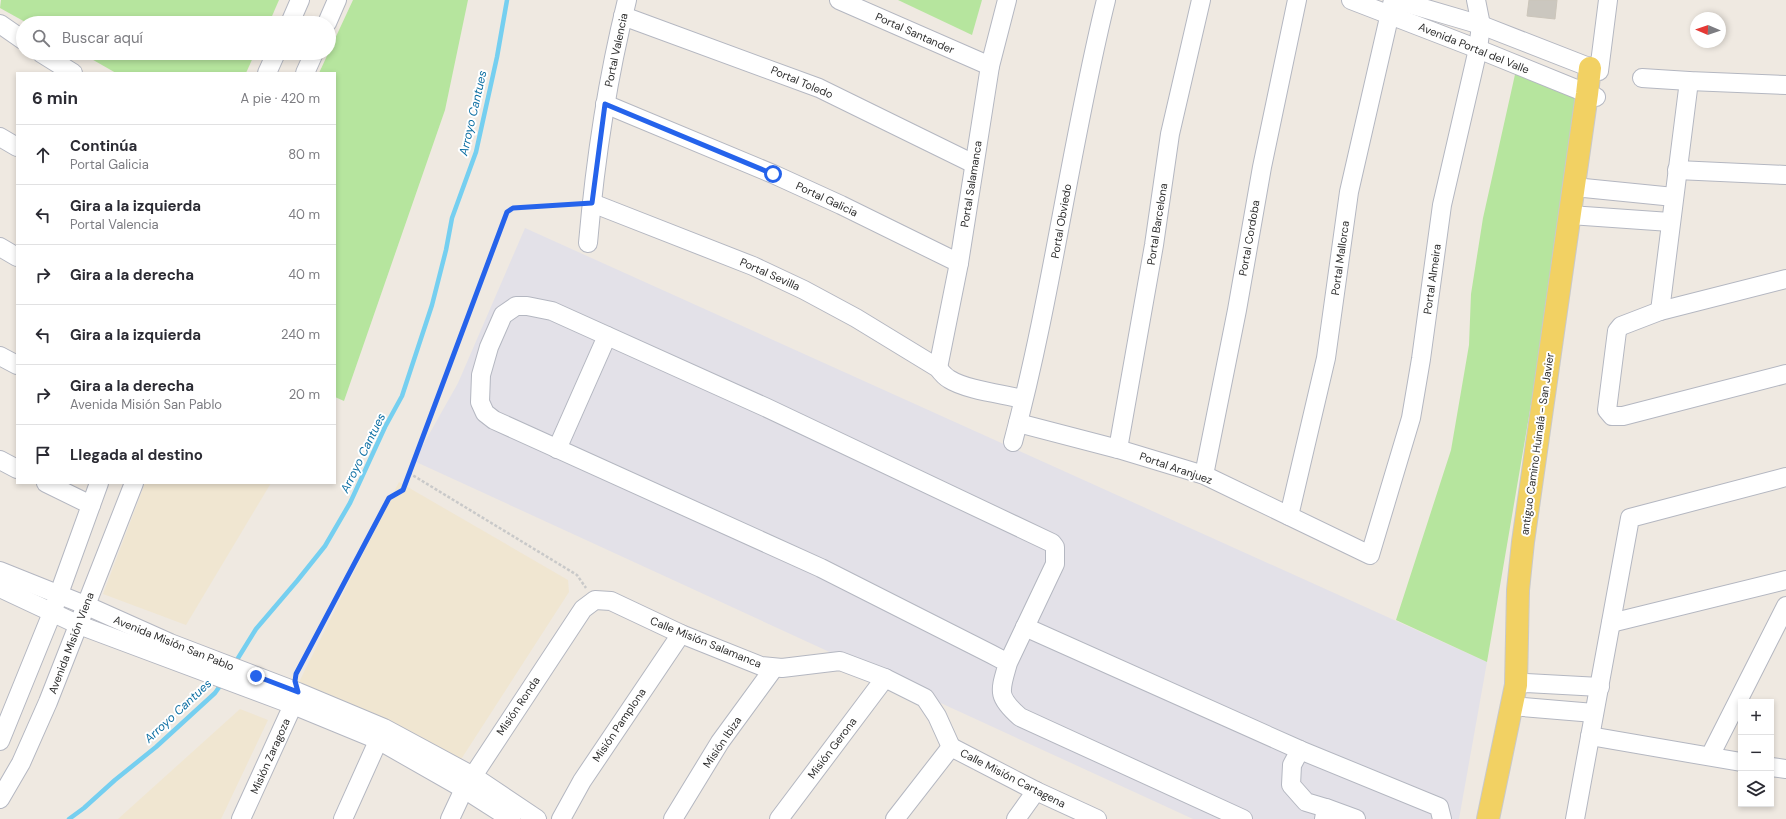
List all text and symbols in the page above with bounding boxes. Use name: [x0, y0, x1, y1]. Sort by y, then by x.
street label: Portal Santander: [873, 9, 957, 57]
street label: Portal Valencia: [601, 12, 631, 88]
north arrow: [1690, 12, 1726, 48]
search box: [16, 16, 336, 60]
street label: Avenida Portal del Valle: [1417, 19, 1531, 77]
icon: search: [30, 27, 52, 49]
text: Buscar aquí: [62, 28, 143, 48]
street label: Portal Toledo: [769, 63, 835, 101]
water label: Arroyo Cantues: [455, 69, 491, 158]
text: 6 min: [32, 87, 78, 109]
text: A pie · 420 m: [241, 90, 320, 107]
text: Continúa: [70, 136, 137, 156]
street label: Portal Salamanca: [957, 140, 985, 228]
icon: ahead: [32, 144, 54, 166]
text: 80 m: [288, 146, 320, 163]
text: Portal Galicia: [70, 156, 149, 173]
route start: [764, 165, 782, 183]
street label: Portal Galicia: [794, 179, 860, 219]
street label: Portal Barcelona: [1144, 182, 1170, 266]
street label: Portal Obviedo: [1048, 183, 1074, 259]
text: Gira a la izquierda: [70, 196, 201, 216]
street label: Portal Cordoba: [1235, 199, 1263, 277]
icon: left: [32, 204, 54, 226]
text: 40 m: [288, 206, 320, 223]
text: Portal Valencia: [70, 216, 159, 233]
street label: Portal Mallorca: [1328, 220, 1352, 296]
street label: Portal Almeira: [1420, 243, 1444, 315]
street label: Portal Sevilla: [738, 255, 802, 293]
icon: right: [32, 264, 54, 286]
text: Gira a la derecha: [70, 265, 194, 285]
text: 40 m: [288, 266, 320, 283]
icon: left: [32, 324, 54, 346]
text: Gira a la izquierda: [70, 325, 201, 345]
text: 240 m: [281, 326, 320, 343]
street label: antiguo Camino Huinalá - San Javier: [1517, 352, 1557, 536]
text: Gira a la derecha: [70, 376, 194, 396]
icon: right: [32, 384, 54, 406]
text: 20 m: [289, 386, 320, 403]
text: Avenida Misión San Pablo: [70, 396, 222, 413]
water label: Arroyo Cantues: [336, 410, 389, 496]
icon: arrive: [32, 444, 54, 466]
text: Llegada al destino: [70, 445, 203, 465]
street label: Portal Aranjuez: [1138, 449, 1214, 487]
street label: Avenida Misión Viena: [45, 590, 97, 696]
street label: Avenida Misión San Pablo: [112, 612, 236, 674]
street label: Calle Misión Salamanca: [648, 613, 764, 671]
route end: [247, 667, 265, 685]
street label: Misión Ronda: [493, 674, 543, 738]
water label: Arroyo Cantues: [140, 676, 215, 747]
street label: Misión Pamplona: [589, 685, 649, 765]
map controls: [1738, 699, 1774, 807]
button: +: [1738, 699, 1774, 735]
street label: Misión Ibiza: [700, 714, 744, 770]
street label: Misión Gerona: [804, 715, 860, 781]
street label: Misión Zaragoza: [247, 716, 293, 796]
button: −: [1738, 735, 1774, 771]
street label: Calle Misión Cartagena: [958, 745, 1068, 811]
button: layers: [1738, 771, 1774, 807]

